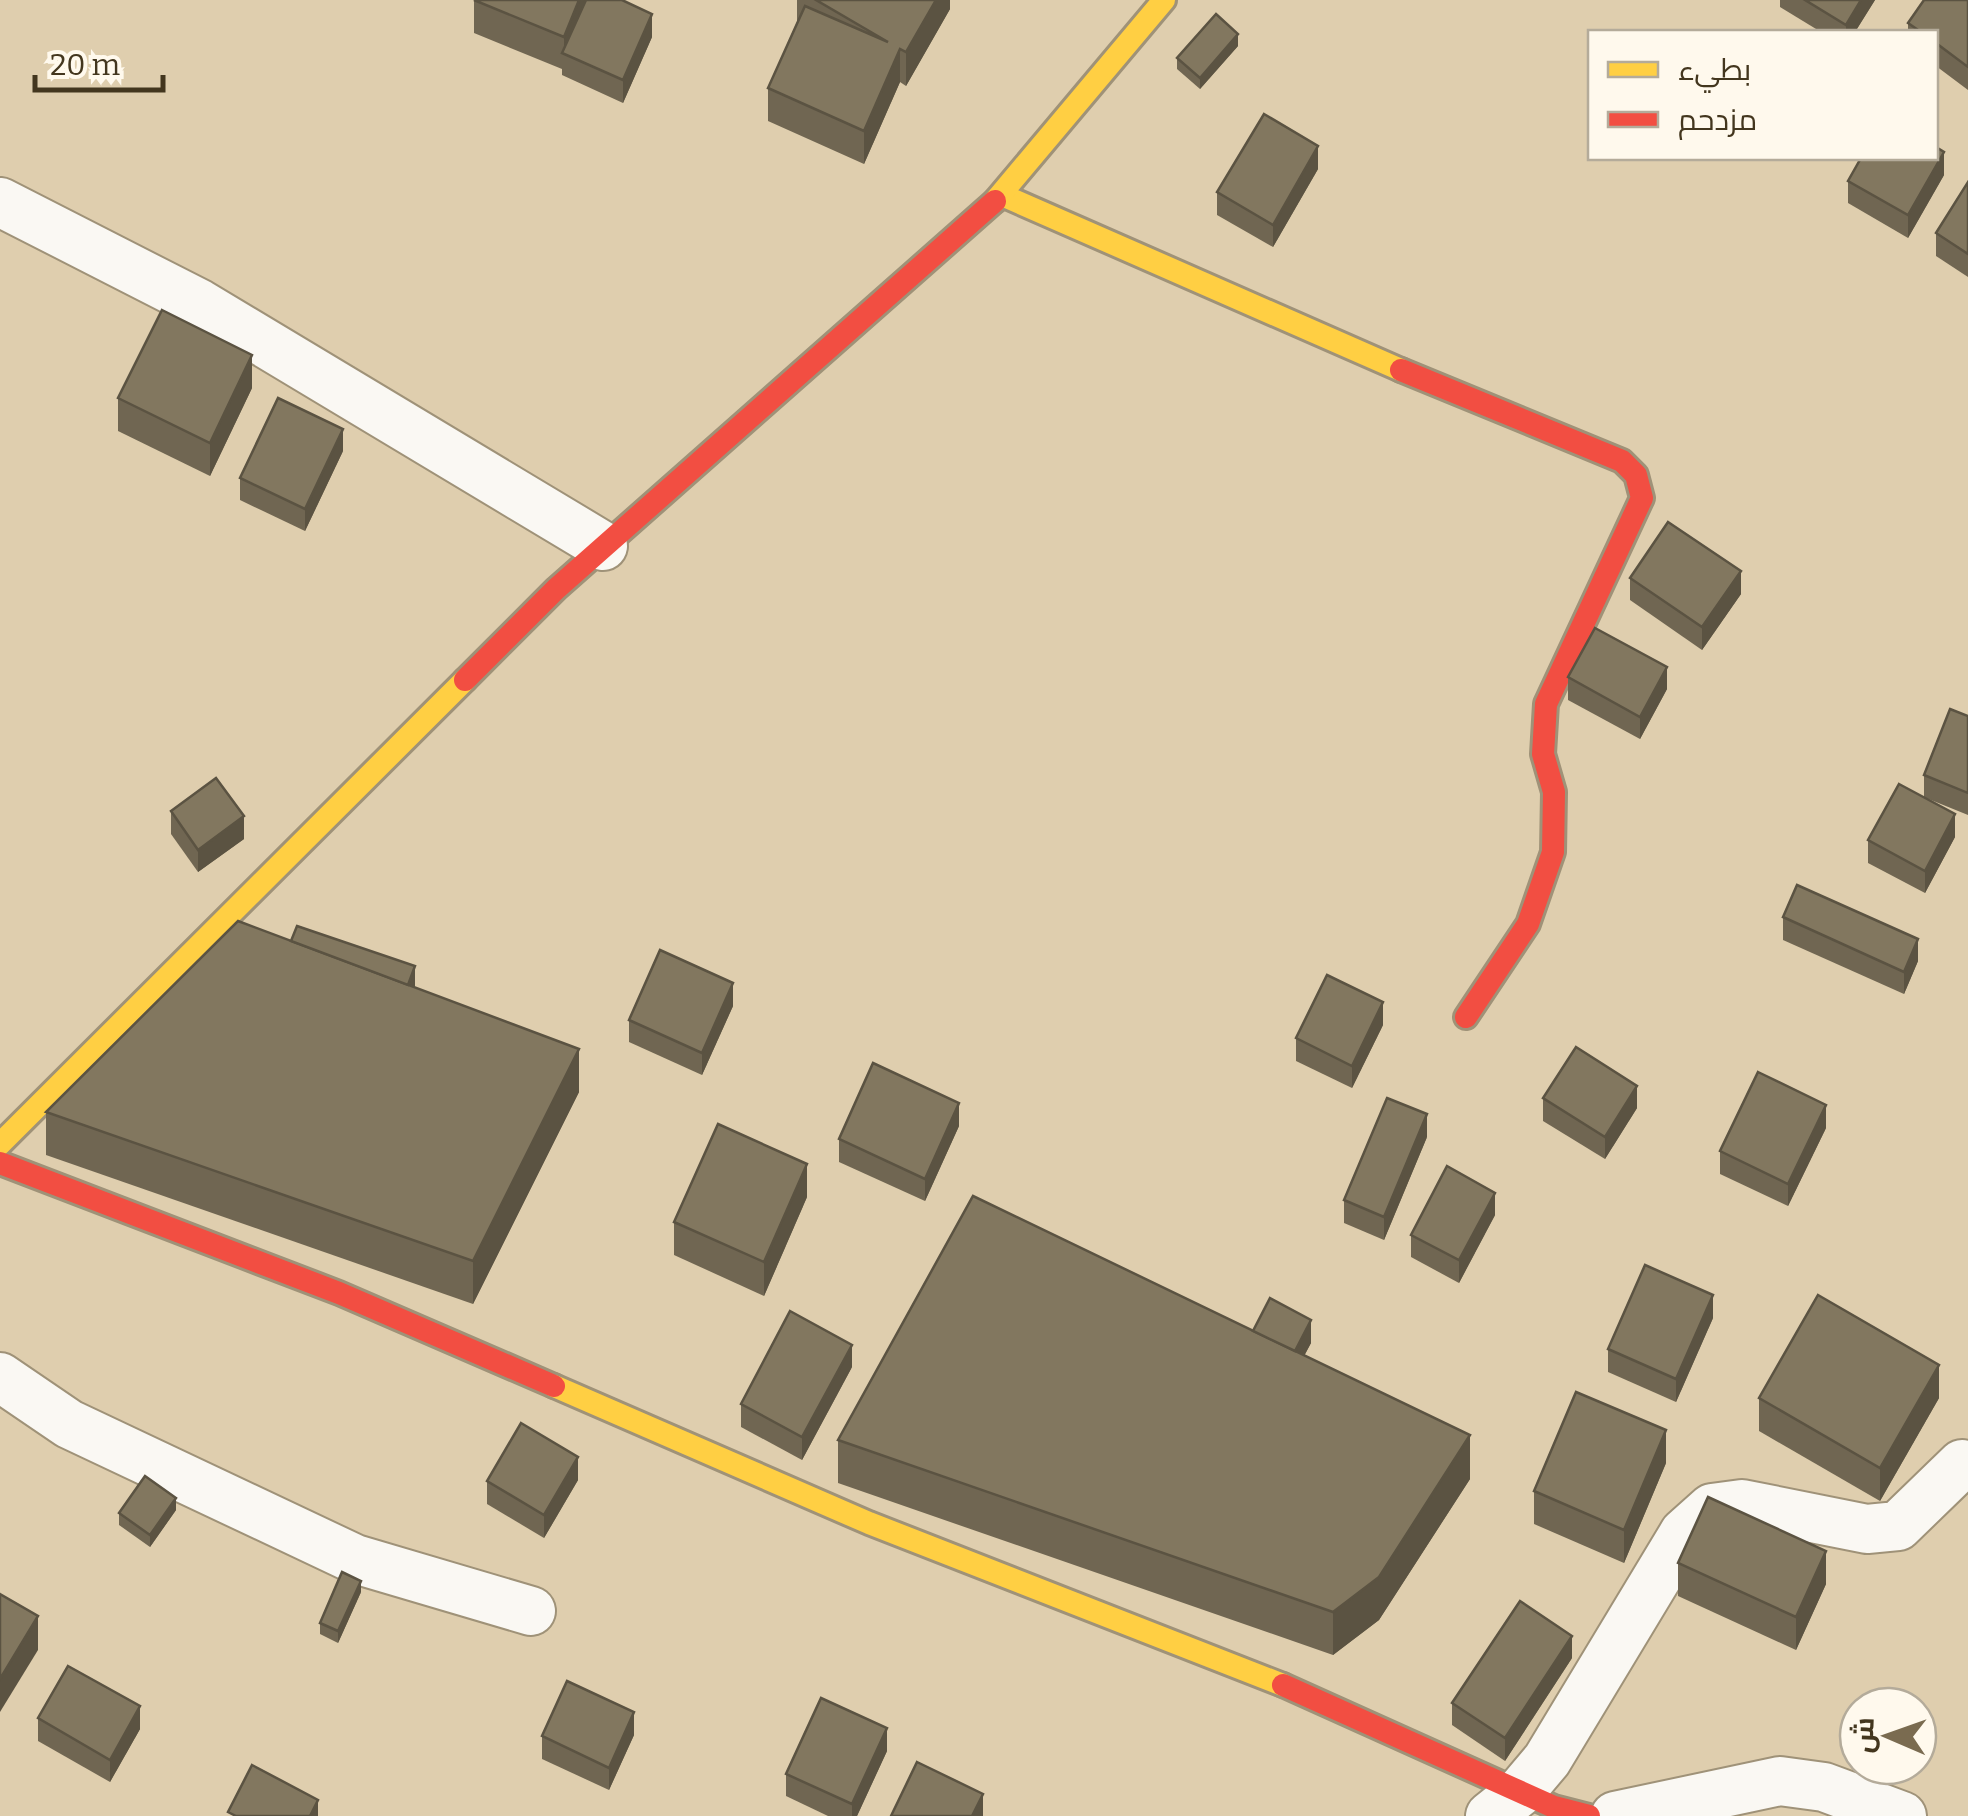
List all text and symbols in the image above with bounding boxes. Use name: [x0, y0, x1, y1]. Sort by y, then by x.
scale bar: [35, 30, 162, 92]
legend: [1588, 30, 1938, 160]
text: 20 m: [50, 47, 121, 83]
text: بطيء: [1678, 52, 1751, 93]
text: مزدحم: [1678, 102, 1757, 140]
north arrow: [1838, 1686, 1938, 1786]
text: ش: [1846, 1717, 1881, 1754]

